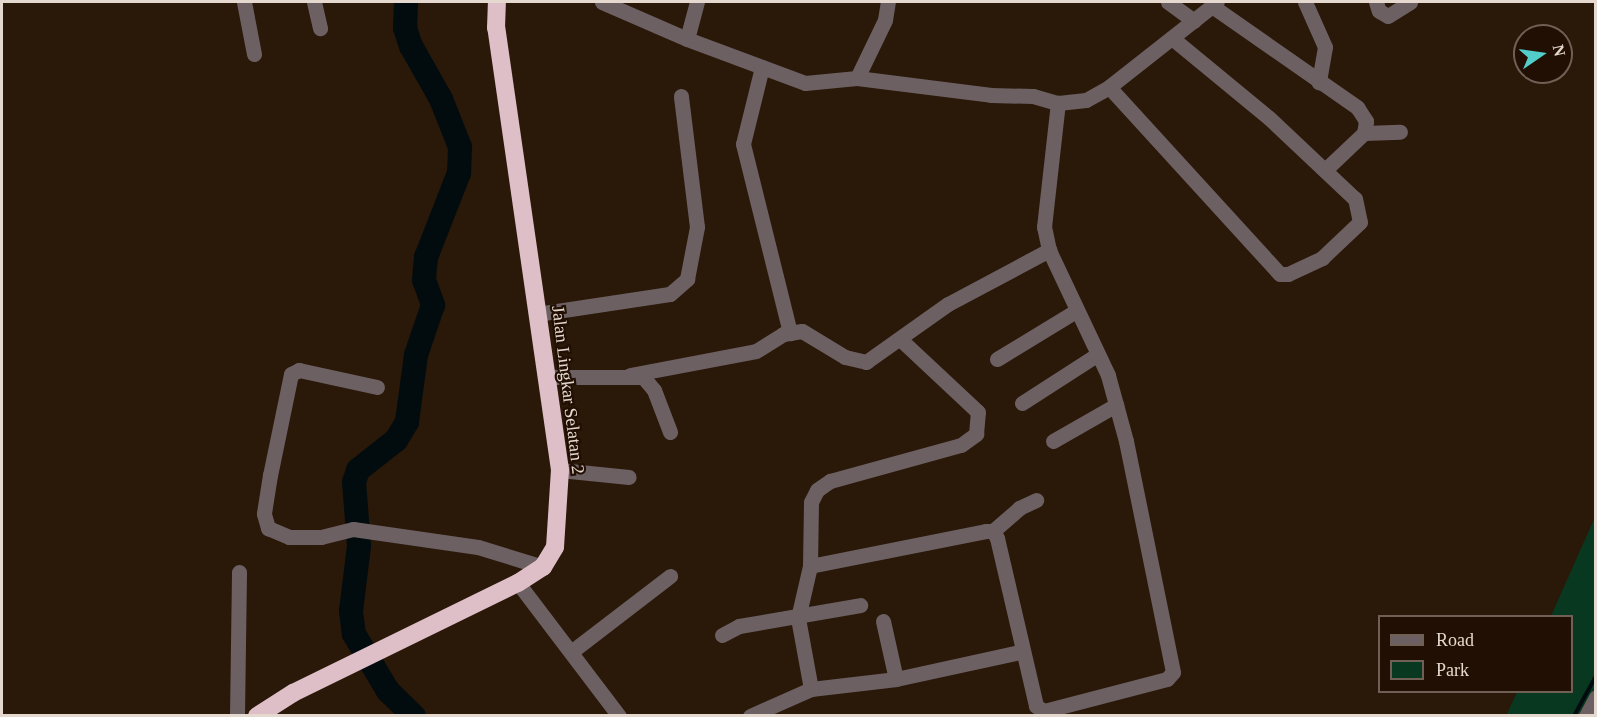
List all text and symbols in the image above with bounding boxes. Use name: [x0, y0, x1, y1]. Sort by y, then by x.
north arrow: [1513, 24, 1573, 84]
text: N: [1549, 43, 1569, 58]
street label: Jalan Lingkar Selatan 2: [547, 305, 589, 475]
legend: [1378, 615, 1573, 693]
text: Road: [1436, 630, 1474, 650]
text: Park: [1436, 660, 1469, 680]

